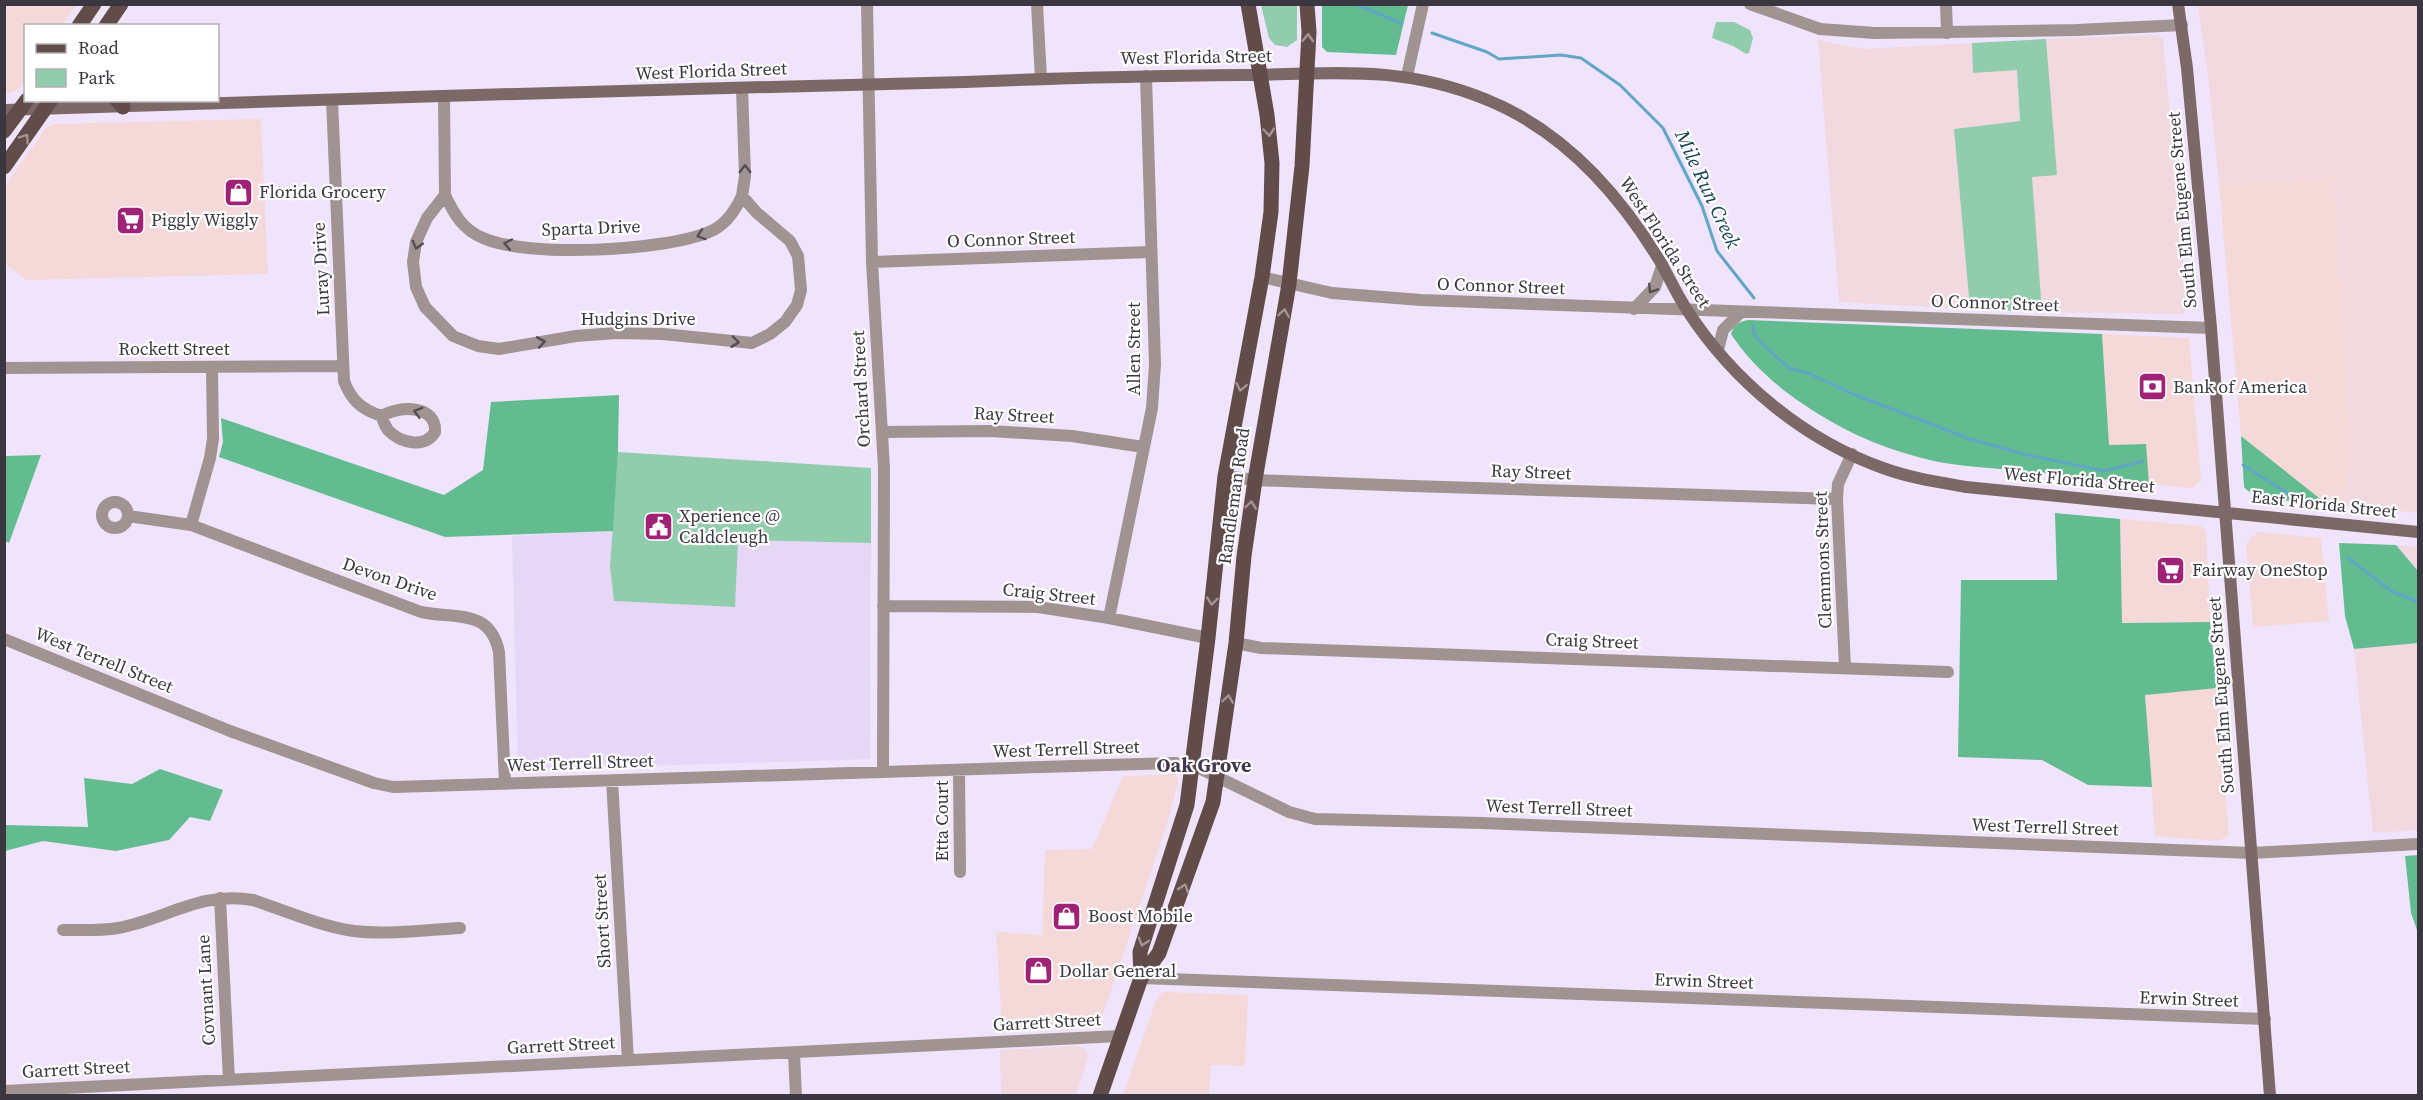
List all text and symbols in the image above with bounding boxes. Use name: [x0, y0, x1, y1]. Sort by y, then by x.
legend: [24, 24, 219, 102]
one-way arrow: [1302, 34, 1315, 43]
text: Road: [78, 35, 119, 60]
street label: West Florida Street: [1120, 43, 1272, 70]
street label: West Florida Street: [635, 55, 787, 86]
text: Park: [78, 65, 115, 90]
street label: South Elm Eugene Street: [2160, 111, 2203, 309]
water label: Mile Run Creek: [1668, 124, 1748, 253]
one-way arrow: [1262, 128, 1275, 137]
one-way arrow: [18, 134, 29, 145]
one-way arrow: [739, 165, 751, 174]
street label: West Florida Street: [1614, 171, 1717, 312]
shop icon: Florida Grocery: [222, 176, 254, 208]
place label: Florida Grocery: [259, 179, 386, 204]
supermarket icon: Piggly Wiggly: [114, 204, 146, 236]
place label: Piggly Wiggly: [151, 207, 259, 232]
street label: Sparta Drive: [541, 213, 641, 242]
street label: Luray Drive: [306, 221, 335, 317]
street label: O Connor Street: [946, 224, 1076, 253]
one-way arrow: [696, 227, 707, 240]
one-way arrow: [412, 239, 424, 250]
one-way arrow: [503, 239, 513, 252]
street label: O Connor Street: [1437, 271, 1566, 300]
one-way arrow: [1648, 283, 1659, 294]
street label: O Connor Street: [1931, 288, 2060, 317]
street label: Allen Street: [1121, 302, 1146, 396]
street label: Hudgins Drive: [580, 306, 696, 331]
one-way arrow: [1277, 309, 1290, 319]
street label: Orchard Street: [845, 330, 876, 448]
one-way arrow: [730, 335, 739, 347]
street label: Rockett Street: [118, 336, 230, 361]
one-way arrow: [535, 336, 545, 349]
bank icon: Bank of America: [2136, 371, 2168, 403]
place label: Bank of America: [2173, 374, 2308, 399]
one-way arrow: [1235, 382, 1248, 392]
street label: Ray Street: [973, 400, 1055, 429]
one-way arrow: [413, 407, 424, 419]
street label: Randleman Road: [1212, 426, 1255, 566]
street label: Ray Street: [1490, 458, 1572, 485]
street label: West Florida Street: [2002, 460, 2156, 499]
street label: East Florida Street: [2250, 483, 2398, 524]
street label: Clemmons Street: [1808, 491, 1837, 629]
one-way arrow: [1245, 501, 1257, 510]
place label: Xperience @ Caldcleugh: [679, 503, 780, 549]
public building icon: Xperience @ Caldcleugh: [642, 510, 674, 542]
street label: Devon Drive: [339, 551, 441, 606]
supermarket icon: Fairway OneStop: [2155, 554, 2187, 586]
place label: Fairway OneStop: [2192, 557, 2328, 582]
street label: Craig Street: [1001, 576, 1097, 611]
street label: South Elm Eugene Street: [2201, 596, 2240, 794]
one-way arrow: [1206, 597, 1219, 606]
street label: West Terrell Street: [31, 620, 177, 699]
street label: Craig Street: [1545, 626, 1639, 655]
one-way arrow: [1222, 694, 1234, 704]
street label: West Terrell Street: [992, 733, 1140, 764]
street label: West Terrell Street: [506, 747, 654, 778]
district label: Oak Grove: [1157, 751, 1251, 779]
street label: Etta Court: [929, 780, 954, 862]
street label: West Terrell Street: [1485, 792, 1633, 823]
street label: West Terrell Street: [1971, 811, 2119, 842]
street label: Short Street: [587, 873, 616, 969]
one-way arrow: [1176, 883, 1189, 894]
shop icon: Boost Mobile: [1051, 900, 1083, 932]
place label: Boost Mobile: [1088, 903, 1193, 928]
street label: Covnant Lane: [190, 934, 221, 1046]
one-way arrow: [1138, 936, 1150, 947]
shop icon: Dollar General: [1022, 955, 1054, 987]
place label: Dollar General: [1059, 958, 1176, 983]
street label: Erwin Street: [1654, 966, 1754, 995]
street label: Erwin Street: [2139, 984, 2239, 1013]
street label: Garrett Street: [992, 1006, 1102, 1037]
street label: Garrett Street: [506, 1029, 616, 1060]
street label: Garrett Street: [21, 1053, 131, 1084]

